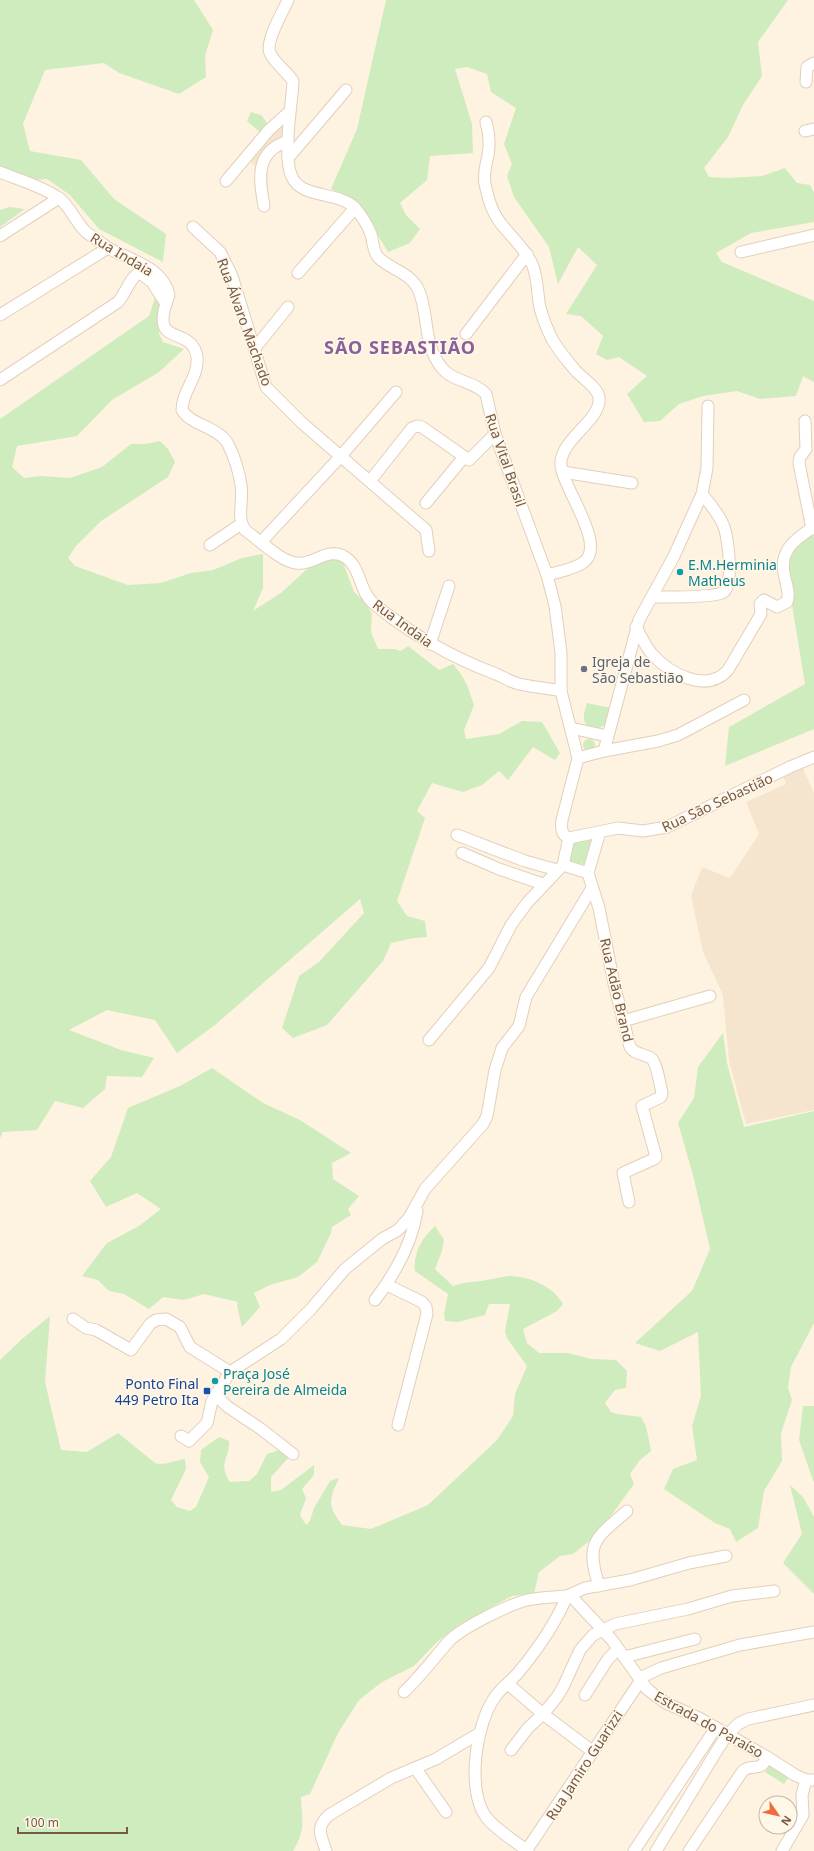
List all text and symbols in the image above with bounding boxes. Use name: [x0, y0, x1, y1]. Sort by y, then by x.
street label: Rua Indaia: [87, 228, 157, 280]
street label: Rua Álvaro Machado: [213, 255, 277, 389]
district label: SÃO SEBASTIÃO: [324, 335, 476, 359]
street label: Rua Vital Brasil: [481, 411, 531, 509]
place label: E.M.Herminia Matheus: [688, 555, 777, 590]
marker: E.M.Herminia Matheus: [675, 567, 685, 577]
street label: Rua Indaia: [369, 595, 437, 651]
place label: Igreja de São Sebastião: [592, 652, 683, 687]
marker: Igreja de São Sebastião: [579, 664, 589, 674]
street label: Rua São Sebastião: [658, 768, 776, 836]
street label: Rua Adão Brand: [596, 936, 638, 1044]
place label: Praça José Pereira de Almeida: [223, 1364, 347, 1399]
place label: Ponto Final 449 Petro Ita: [115, 1374, 199, 1409]
marker: Praça José Pereira de Almeida: [210, 1376, 220, 1386]
marker: Ponto Final 449 Petro Ita: [202, 1386, 212, 1396]
street label: Estrada do Paraíso: [651, 1686, 767, 1762]
street label: Rua Jamiro Guarizzi: [541, 1706, 627, 1824]
north arrow: [758, 1795, 798, 1835]
scale bar: [18, 1809, 127, 1835]
text: N: [778, 1813, 795, 1829]
text: 100 m: [24, 1814, 59, 1831]

